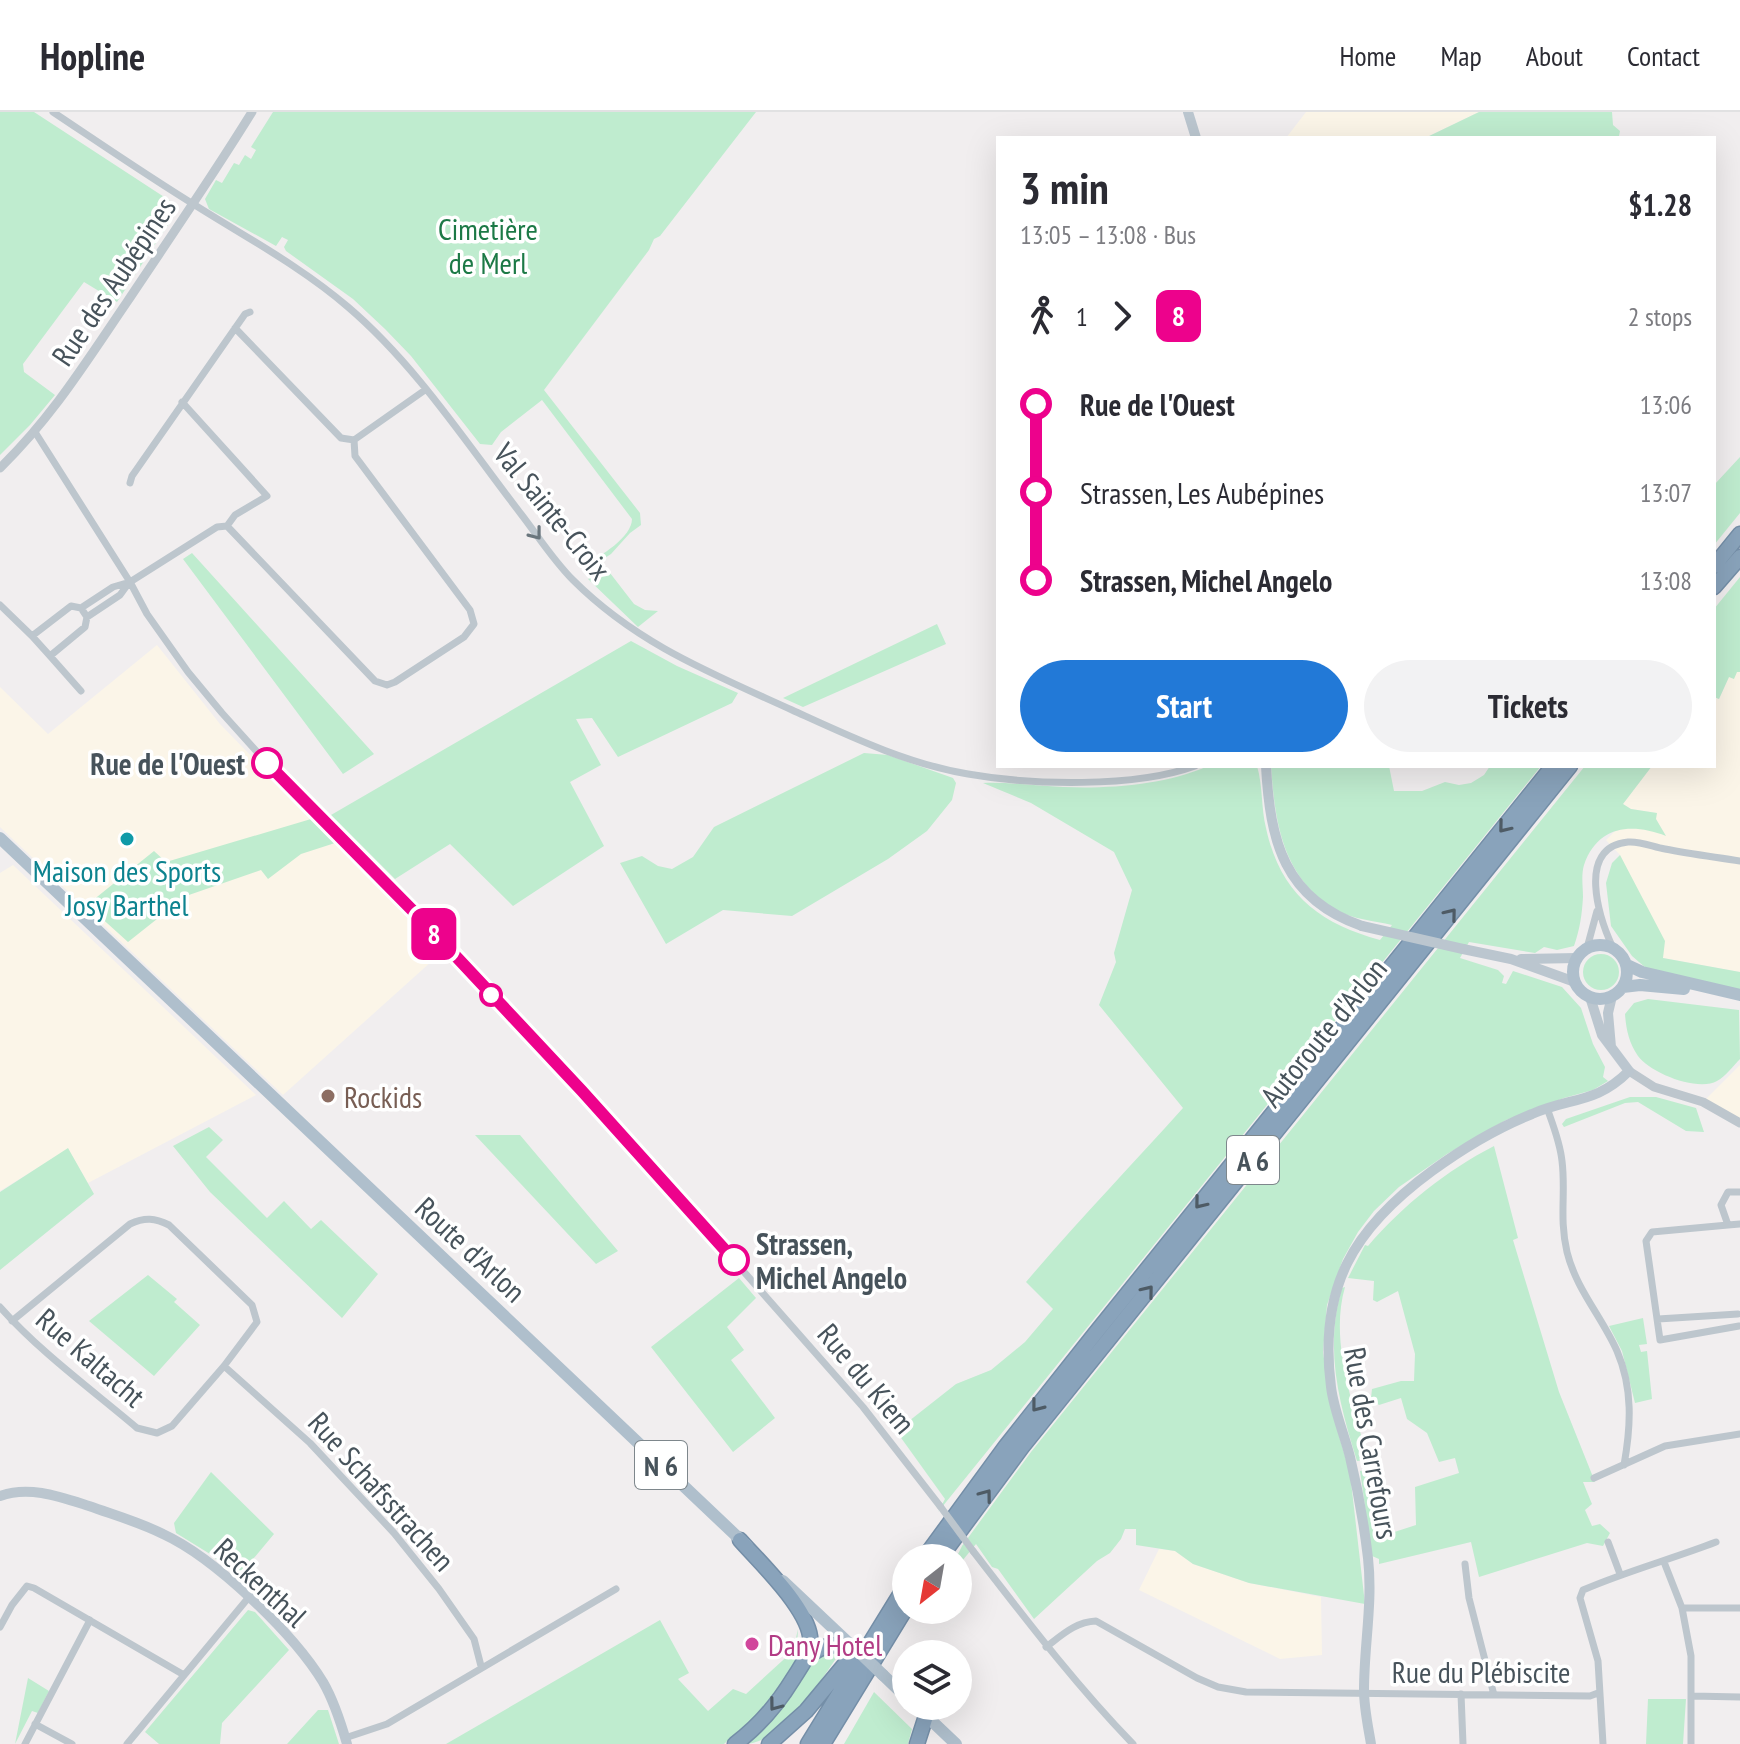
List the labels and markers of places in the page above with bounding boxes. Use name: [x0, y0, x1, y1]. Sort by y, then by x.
place label: Rue de l'Ouest: [90, 744, 245, 783]
marker: Rue de l'Ouest: [252, 748, 282, 778]
marker: Maison des Sports Josy Barthel: [118, 830, 136, 848]
place label: Maison des Sports Josy Barthel: [33, 851, 221, 924]
unlabelled marker: [480, 984, 502, 1006]
place label: Rockids: [344, 1077, 422, 1116]
marker: Rockids: [319, 1087, 337, 1105]
place label: Strassen, Michel Angelo: [756, 1224, 907, 1297]
marker: Strassen, Michel Angelo: [719, 1245, 749, 1275]
place label: Dany Hotel: [768, 1625, 882, 1664]
marker: Dany Hotel: [743, 1635, 761, 1653]

